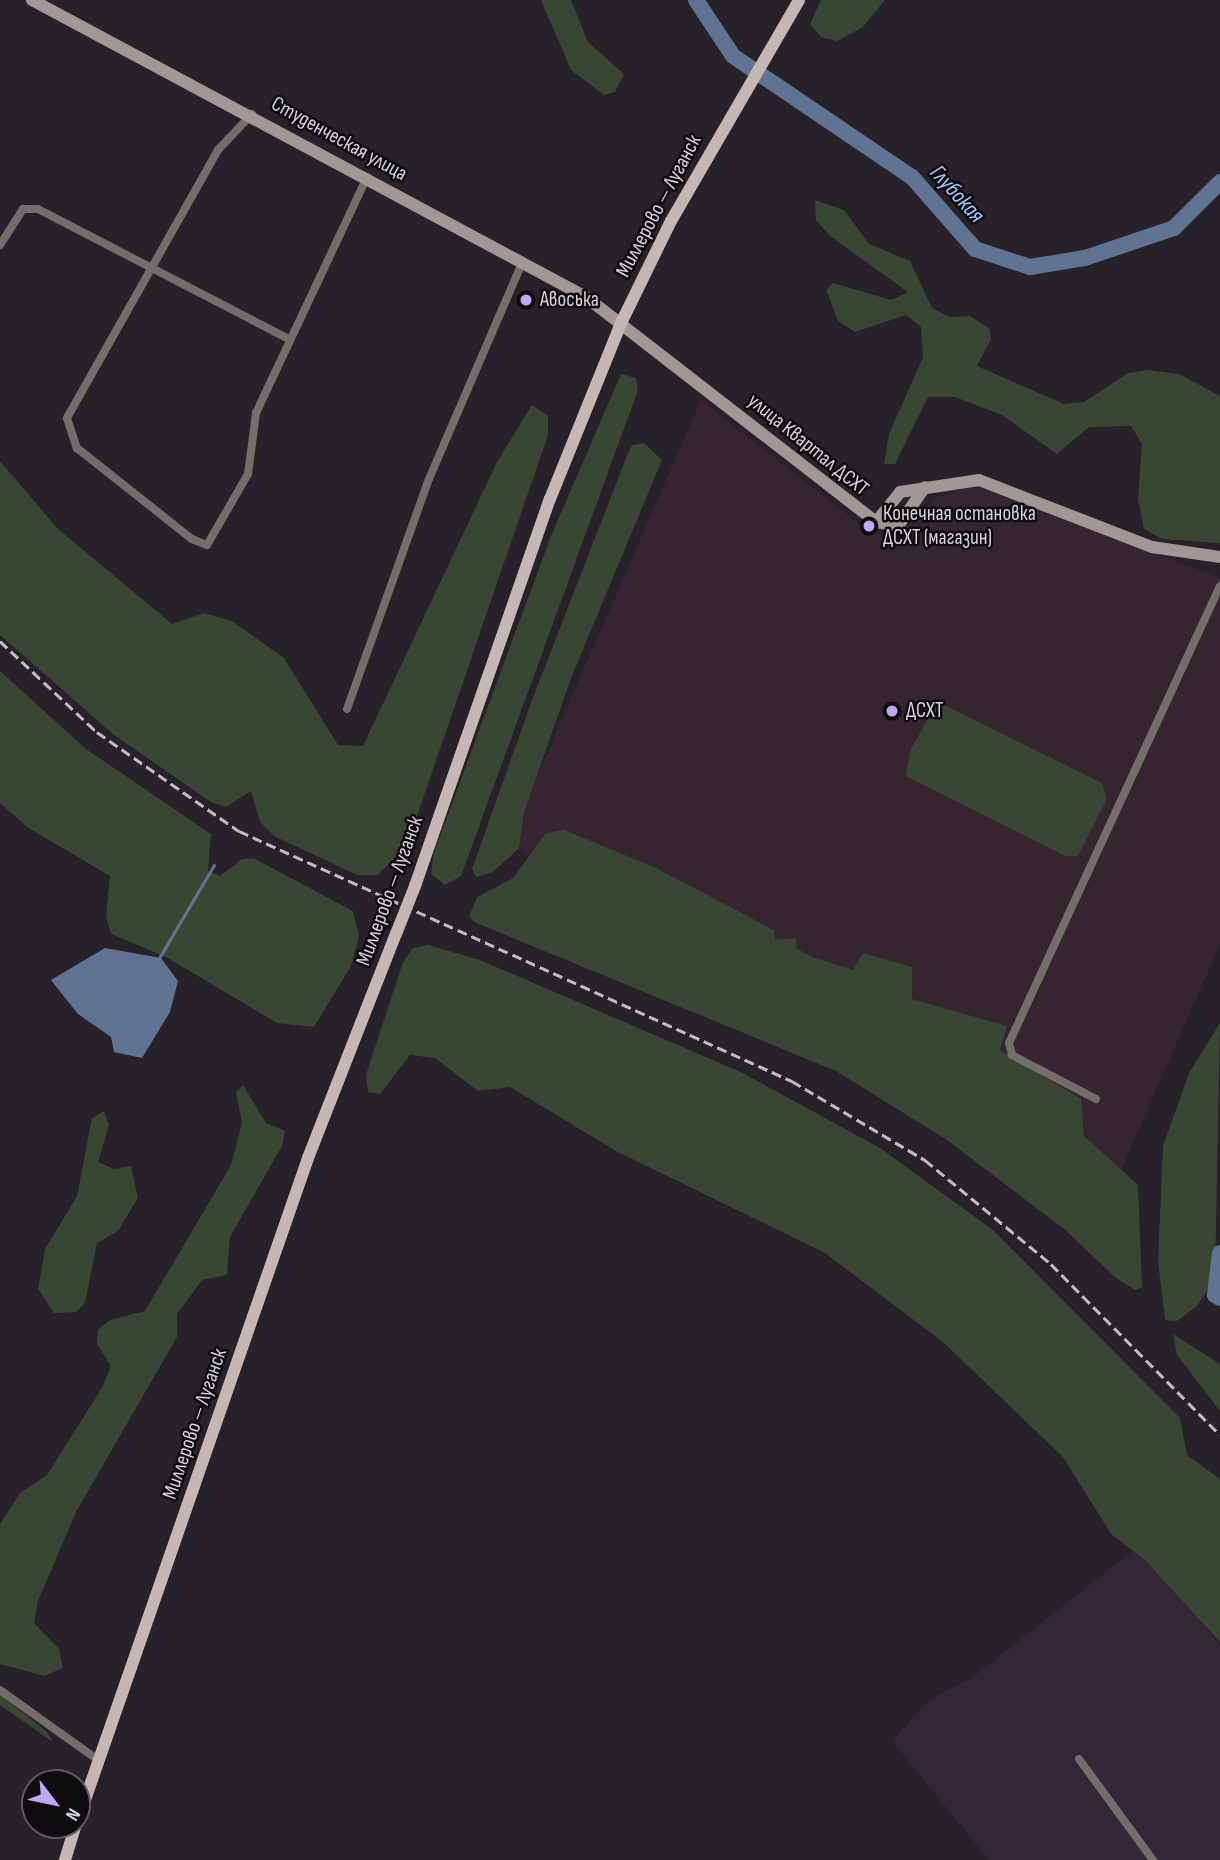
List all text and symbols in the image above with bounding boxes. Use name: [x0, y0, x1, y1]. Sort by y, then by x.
street label: Студенческая улица: [267, 91, 411, 187]
street label: Миллерово — Луганск: [611, 130, 707, 282]
water label: Глубокая: [924, 159, 990, 229]
place label: Авоська: [540, 287, 599, 313]
marker: Авоська: [518, 292, 534, 308]
street label: улица Квартал ДСХТ: [742, 388, 874, 502]
place label: Конечная остановка ДСХТ (магазин): [883, 501, 1036, 551]
marker: Конечная остановка ДСХТ (магазин): [861, 518, 877, 534]
place label: ДСХТ: [906, 698, 943, 724]
marker: ДСХТ: [884, 703, 900, 719]
street label: Миллерово — Луганск: [351, 813, 429, 969]
street label: Миллерово — Луганск: [157, 1345, 233, 1503]
north arrow: [21, 1769, 91, 1839]
text: N: [60, 1804, 85, 1825]

